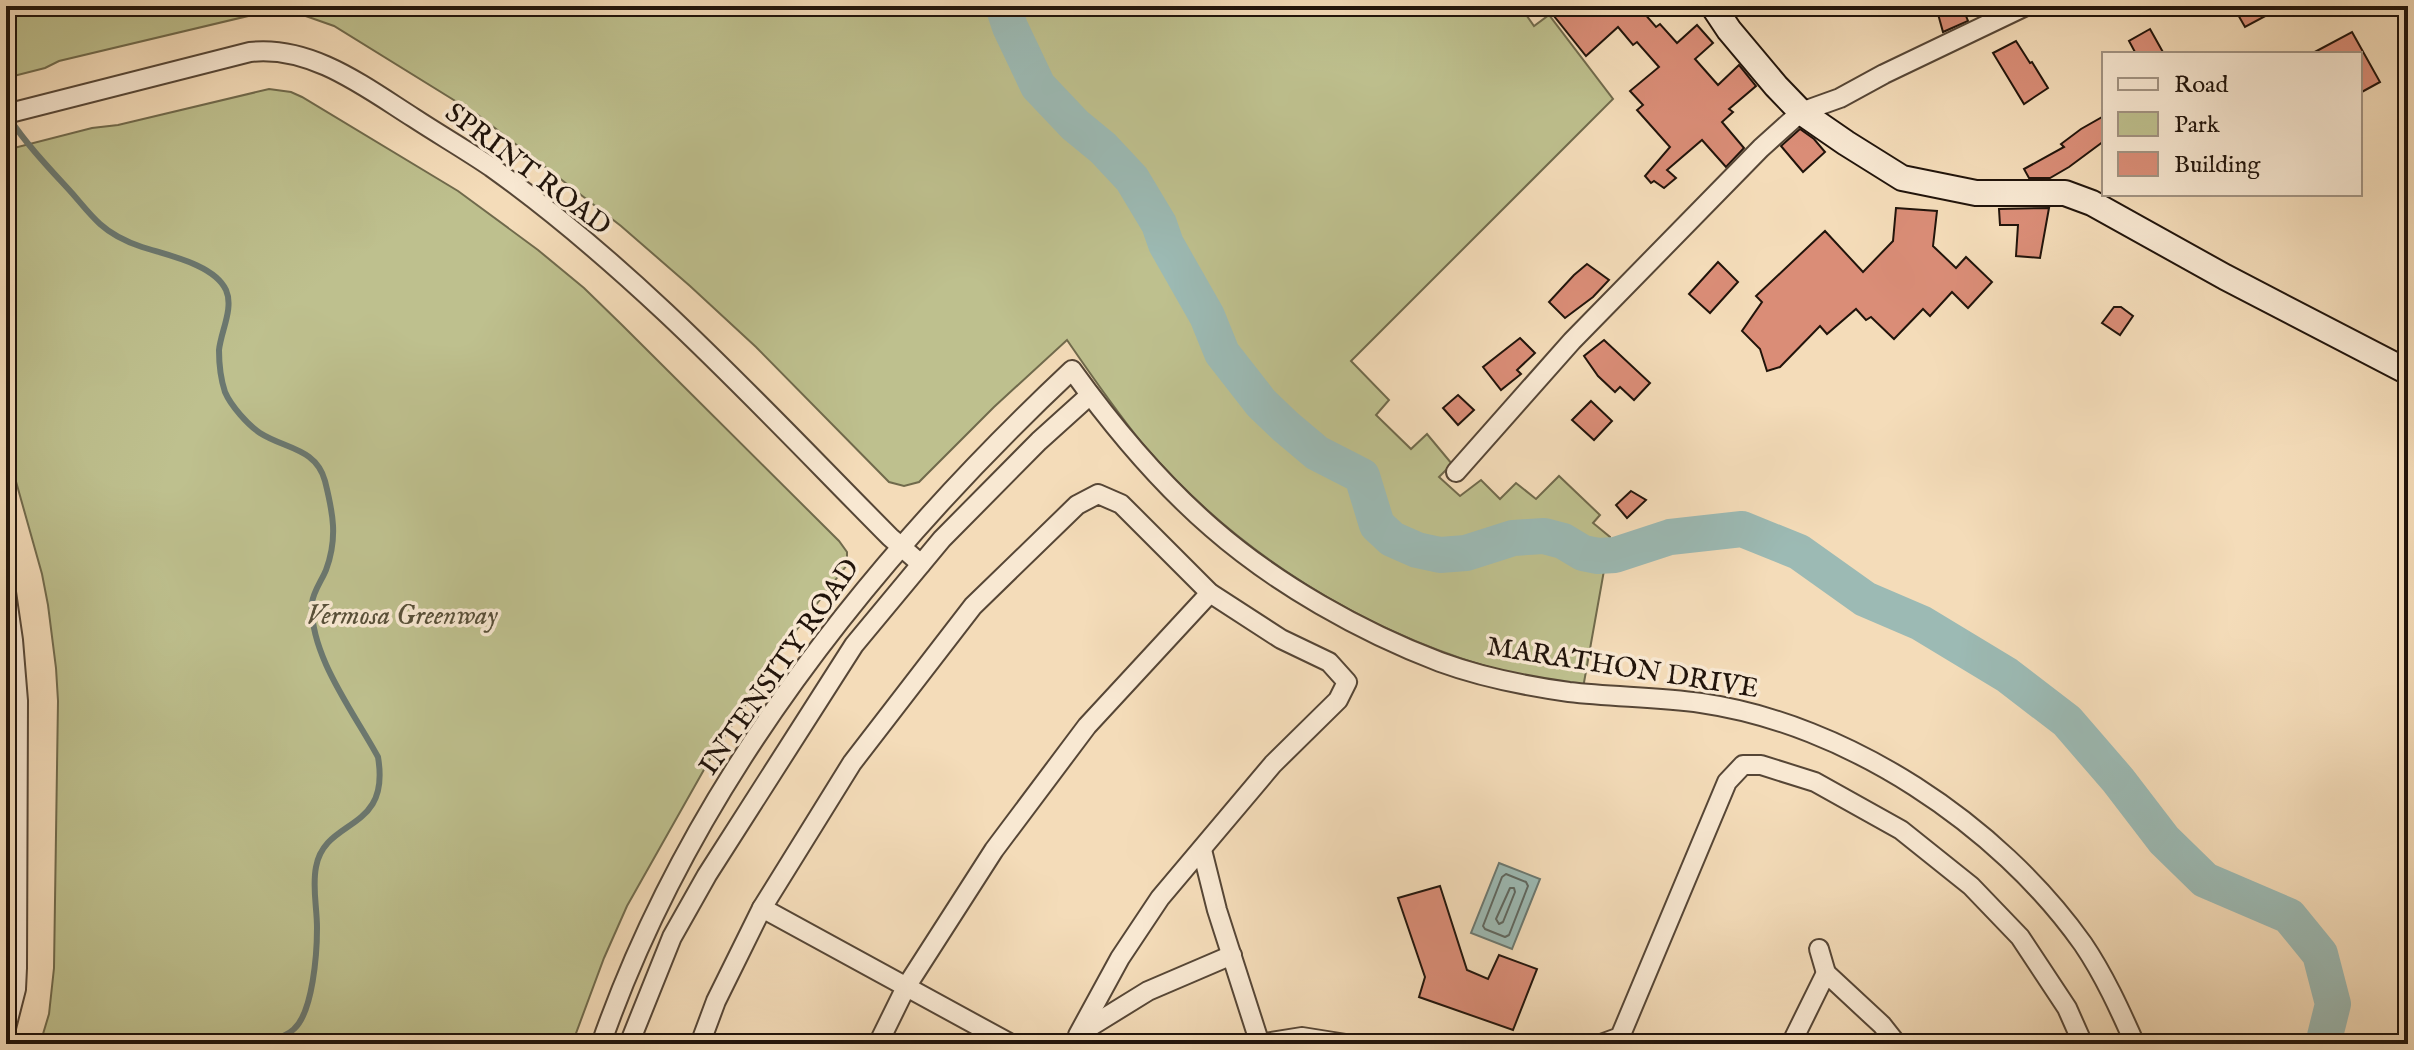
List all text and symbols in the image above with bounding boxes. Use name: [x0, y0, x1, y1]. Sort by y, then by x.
legend: [2102, 52, 2362, 196]
text: Road: [2174, 70, 2228, 101]
street label: SPRINT ROAD: [437, 96, 618, 244]
text: Park: [2174, 110, 2220, 141]
text: Building: [2174, 150, 2261, 181]
street label: INTENSITY ROAD: [692, 552, 868, 783]
park label: Vermosa Greenway: [306, 599, 498, 634]
street label: MARATHON DRIVE: [1484, 630, 1761, 707]

